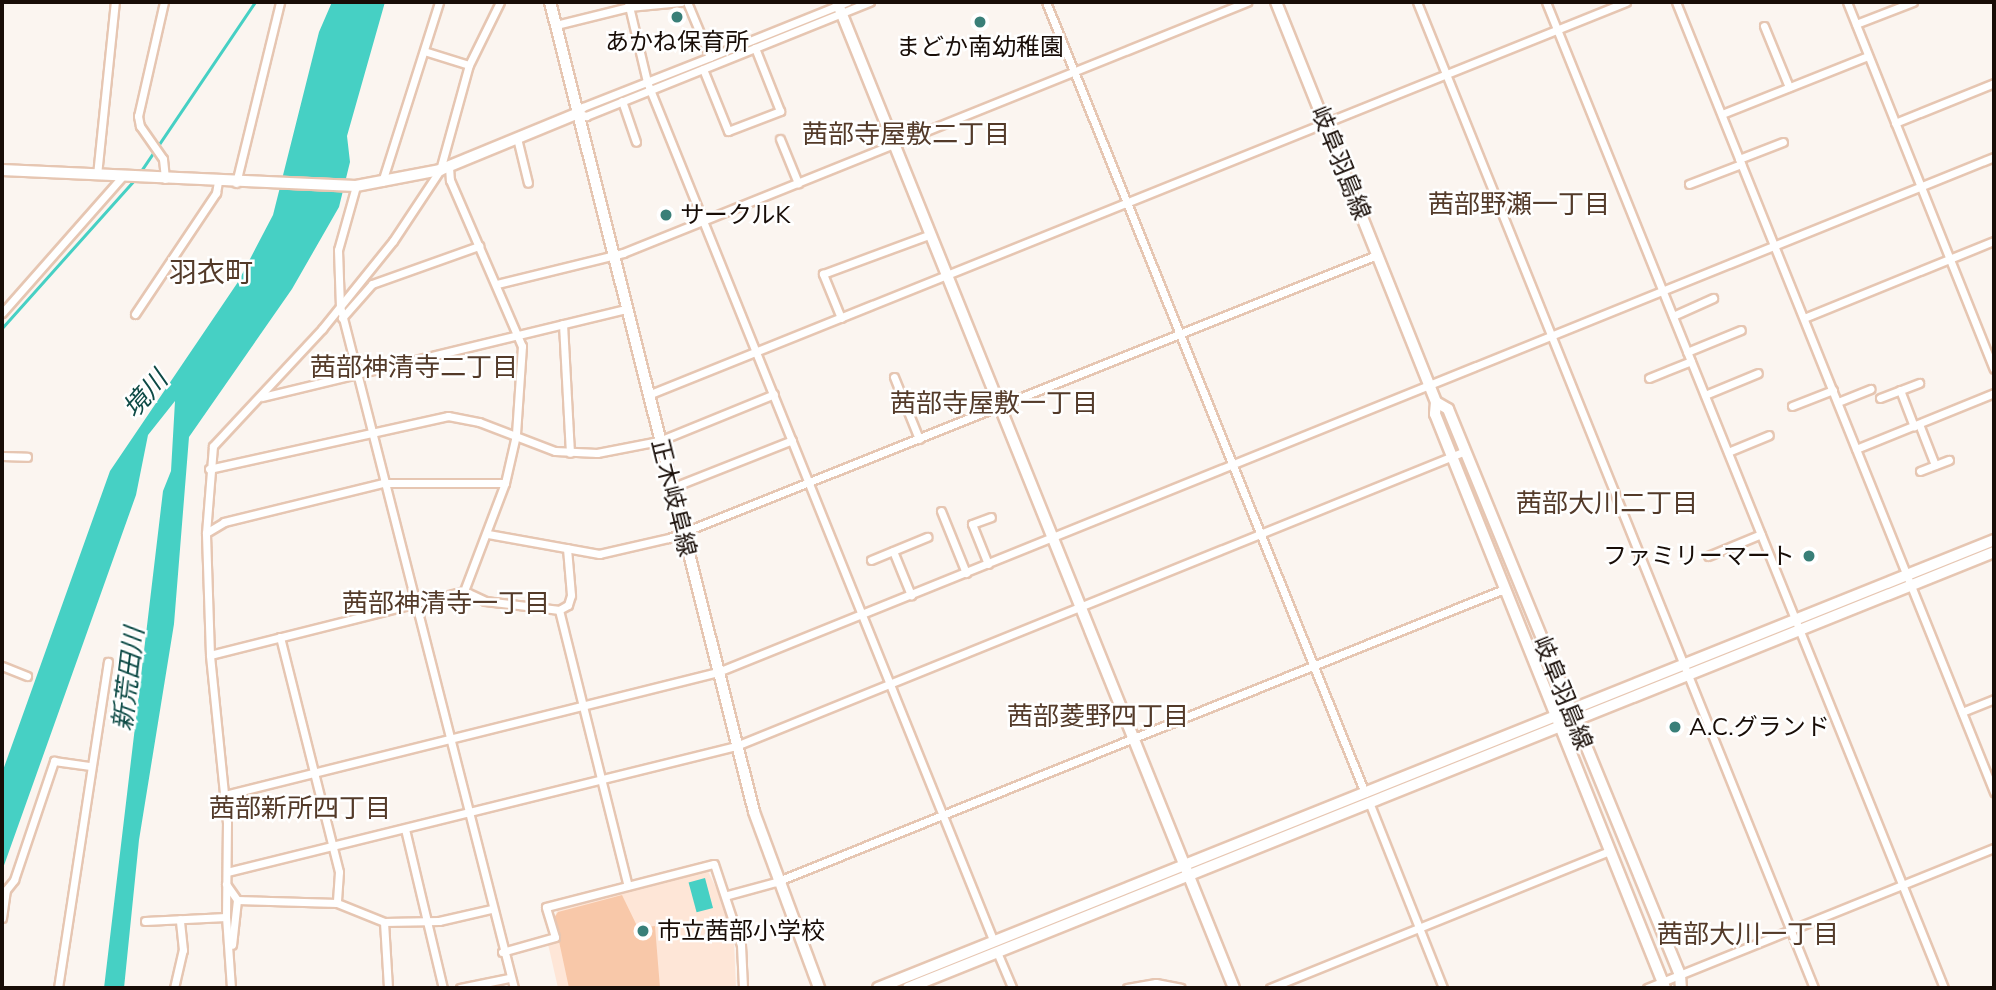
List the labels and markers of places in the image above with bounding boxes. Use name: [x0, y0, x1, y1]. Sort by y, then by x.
marker: あかね保育所: [669, 9, 685, 25]
marker: まどか南幼稚園: [972, 14, 988, 30]
place label: あかね保育所: [605, 28, 749, 56]
place label: まどか南幼稚園: [896, 33, 1064, 61]
place label: サークルK: [680, 201, 791, 229]
marker: サークルK: [658, 207, 674, 223]
place label: ファミリーマート: [1603, 542, 1795, 570]
marker: ファミリーマート: [1801, 548, 1817, 564]
place label: A.C.グランド: [1689, 713, 1830, 741]
marker: A.C.グランド: [1667, 719, 1683, 735]
place label: 市立茜部小学校: [657, 917, 825, 945]
marker: 市立茜部小学校: [635, 923, 651, 939]

